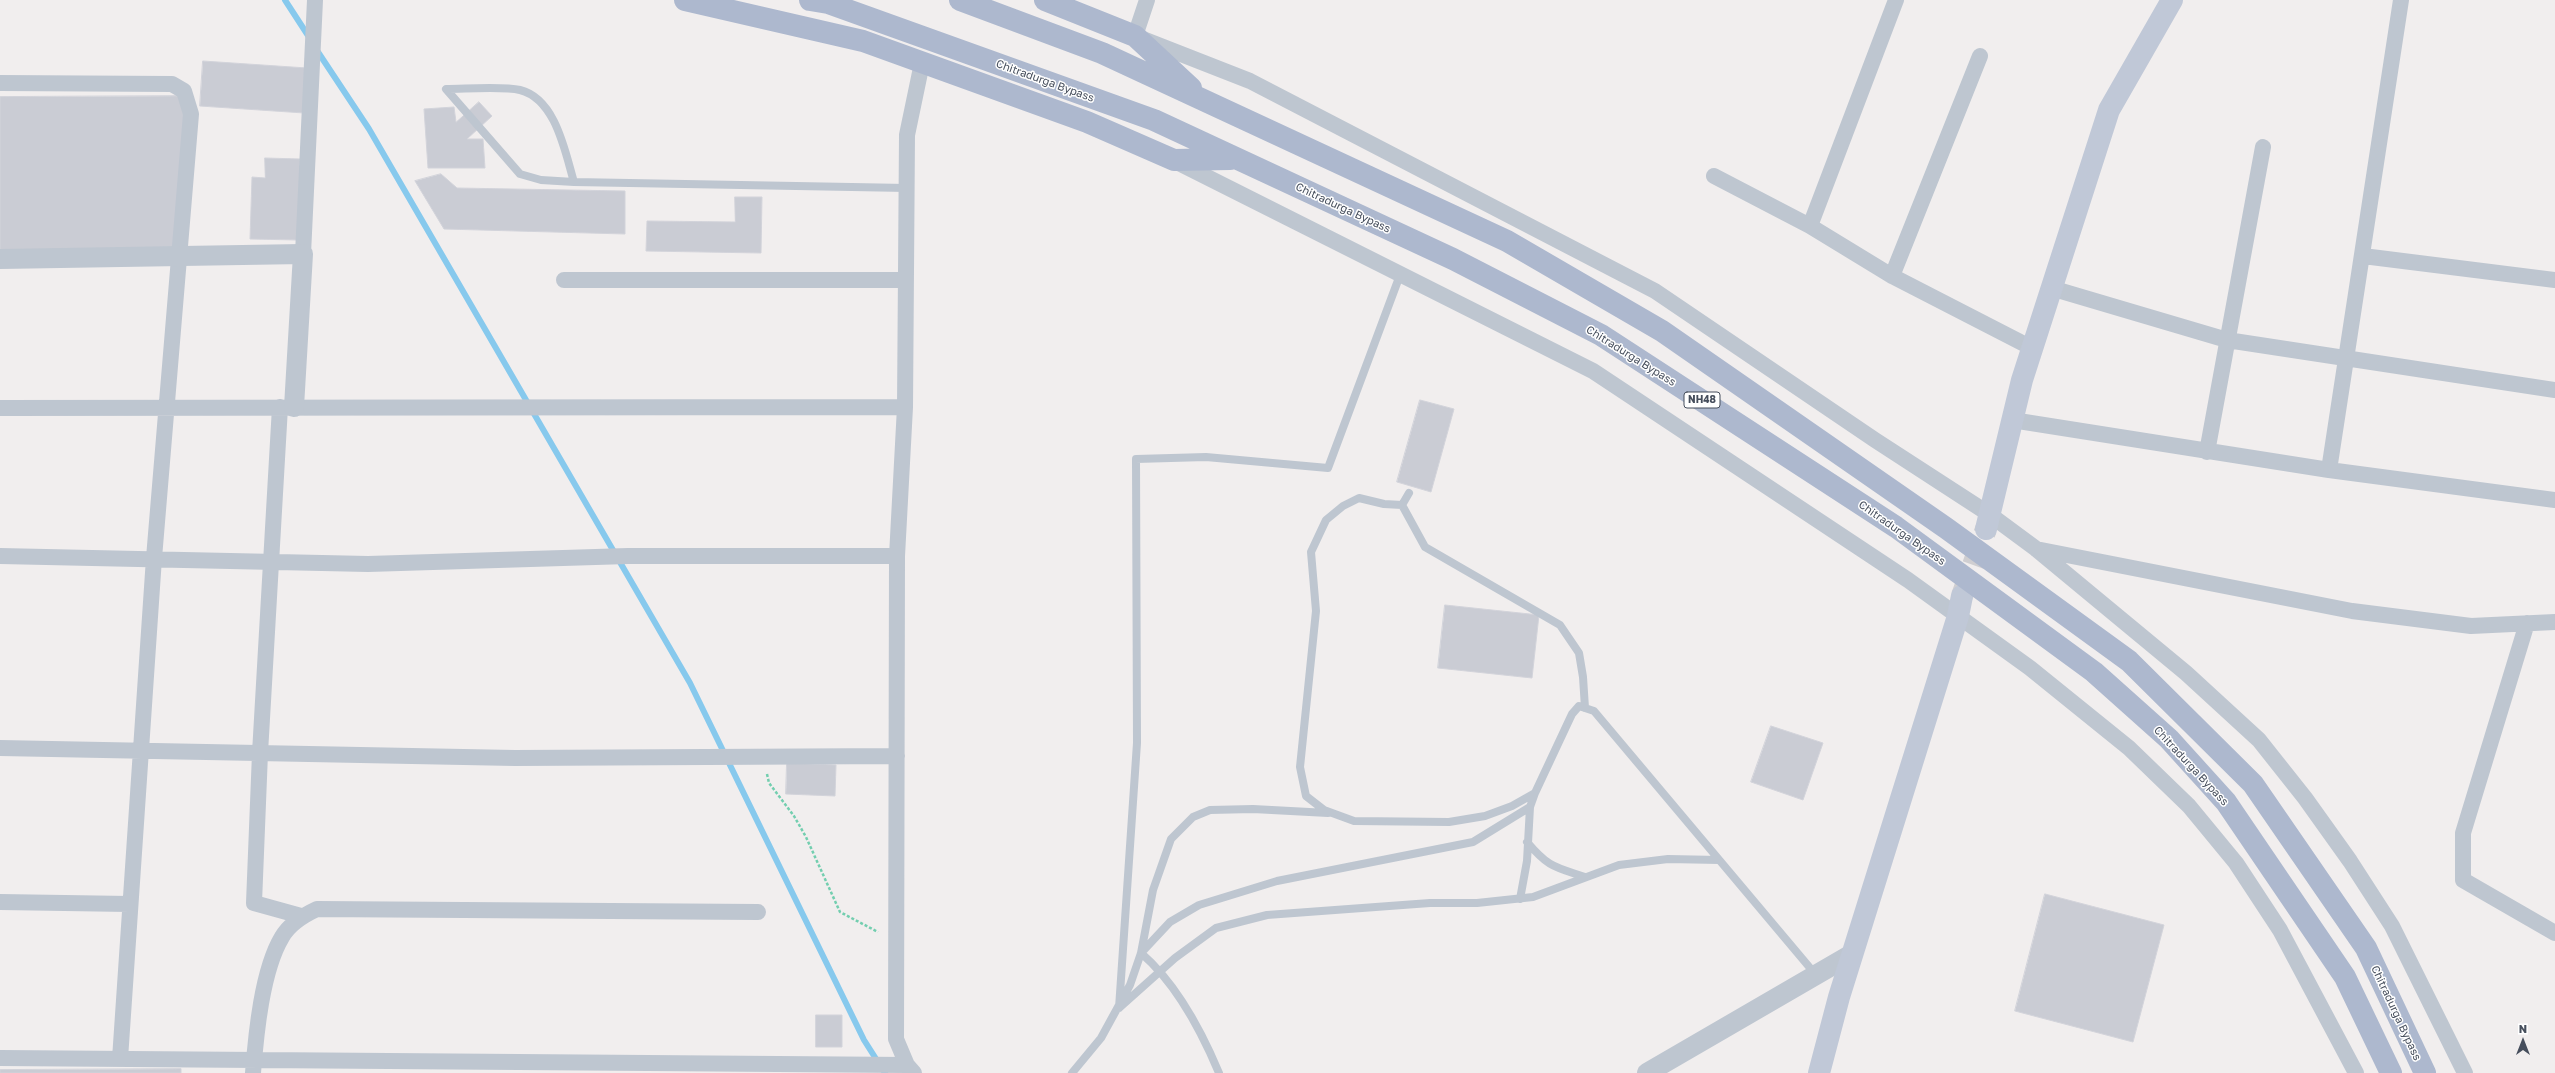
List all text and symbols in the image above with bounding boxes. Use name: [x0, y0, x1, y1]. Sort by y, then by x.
street label: Chitradurga Bypass: [994, 57, 1096, 105]
street label: Chitradurga Bypass: [1293, 180, 1393, 236]
street label: Chitradurga Bypass: [1584, 323, 1678, 389]
road number: NH48: [1684, 392, 1720, 408]
street label: Chitradurga Bypass: [1856, 498, 1948, 568]
street label: Chitradurga Bypass: [2151, 724, 2231, 808]
street label: Chitradurga Bypass: [2368, 963, 2424, 1063]
north arrow: [2503, 1021, 2543, 1061]
text: N: [2519, 1022, 2527, 1035]

